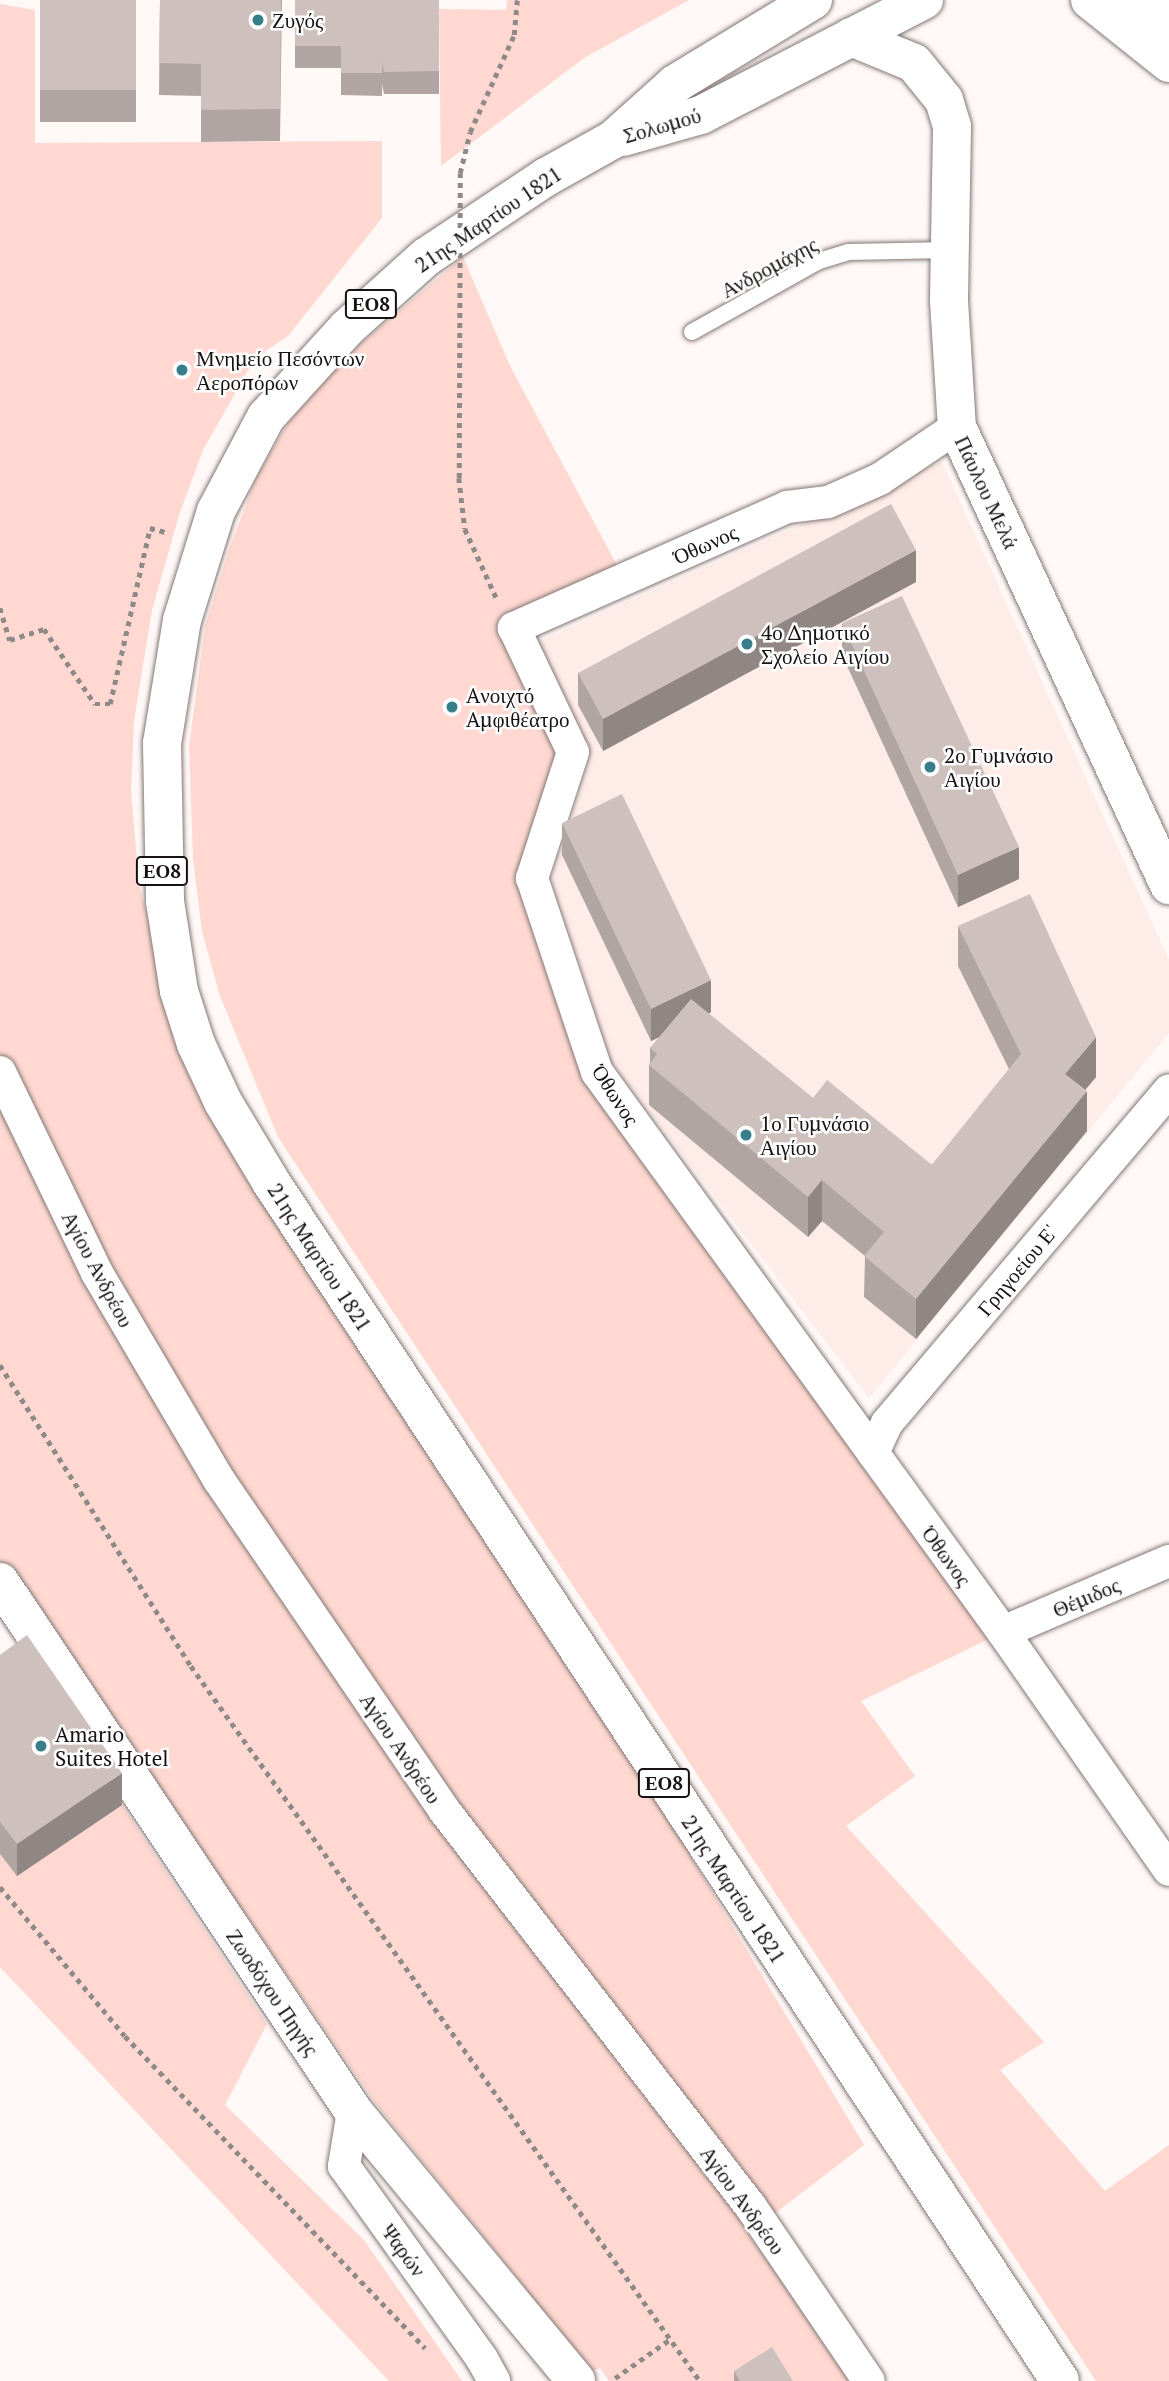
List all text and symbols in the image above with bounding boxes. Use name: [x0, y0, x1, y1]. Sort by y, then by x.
place label: Ζυγός: [272, 7, 323, 33]
marker: Ζυγός: [250, 12, 266, 28]
street label: Σολωμού: [620, 102, 704, 148]
street label: 21ης Μαρτίου 1821: [410, 161, 566, 277]
street label: Ανδρομάχης: [716, 231, 822, 303]
road number: ΕΟ8: [345, 288, 397, 320]
place label: Μνημείο Πεσόντων Αεροπόρων: [196, 345, 364, 395]
marker: Μνημείο Πεσόντων Αεροπόρων: [174, 362, 190, 378]
street label: Πάυλου Μελά: [950, 432, 1024, 552]
street label: Όθωνος: [669, 519, 741, 569]
place label: 4ο Δημοτικό Σχολείο Αιγίου: [761, 619, 889, 669]
marker: 4ο Δημοτικό Σχολείο Αιγίου: [739, 636, 755, 652]
place label: Aνοιχτό Aμφιθέατρο: [466, 682, 569, 732]
marker: Aνοιχτό Aμφιθέατρο: [444, 699, 460, 715]
place label: 2ο Γυμνάσιο Αιγίου: [944, 742, 1053, 792]
marker: 2ο Γυμνάσιο Αιγίου: [922, 759, 938, 775]
road number: ΕΟ8: [136, 856, 188, 886]
street label: Όθωνος: [587, 1060, 645, 1130]
place label: 1ο Γυμνάσιο Αιγίου: [760, 1110, 869, 1160]
marker: 1ο Γυμνάσιο Αιγίου: [738, 1127, 754, 1143]
street label: 21ης Μαρτίου 1821: [263, 1178, 377, 1336]
street label: Αγίου Ανδρέου: [57, 1207, 139, 1331]
street label: Γρηγοείου Ε': [972, 1219, 1062, 1321]
street label: Όθωνος: [917, 1521, 977, 1591]
street label: Θέμιδος: [1049, 1572, 1123, 1622]
street label: Αγίου Ανδρέου: [355, 1688, 447, 1808]
place label: Amario Suites Hotel: [55, 1721, 169, 1771]
marker: Amario Suites Hotel: [33, 1738, 49, 1754]
road number: ΕΟ8: [638, 1768, 690, 1798]
street label: 21ης Μαρτίου 1821: [677, 1810, 791, 1968]
street label: Ζωοδόχου Πηγής: [221, 1924, 325, 2060]
street label: Αγίου Ανδρέου: [695, 2141, 791, 2259]
street label: Ψαρών: [376, 2219, 432, 2281]

